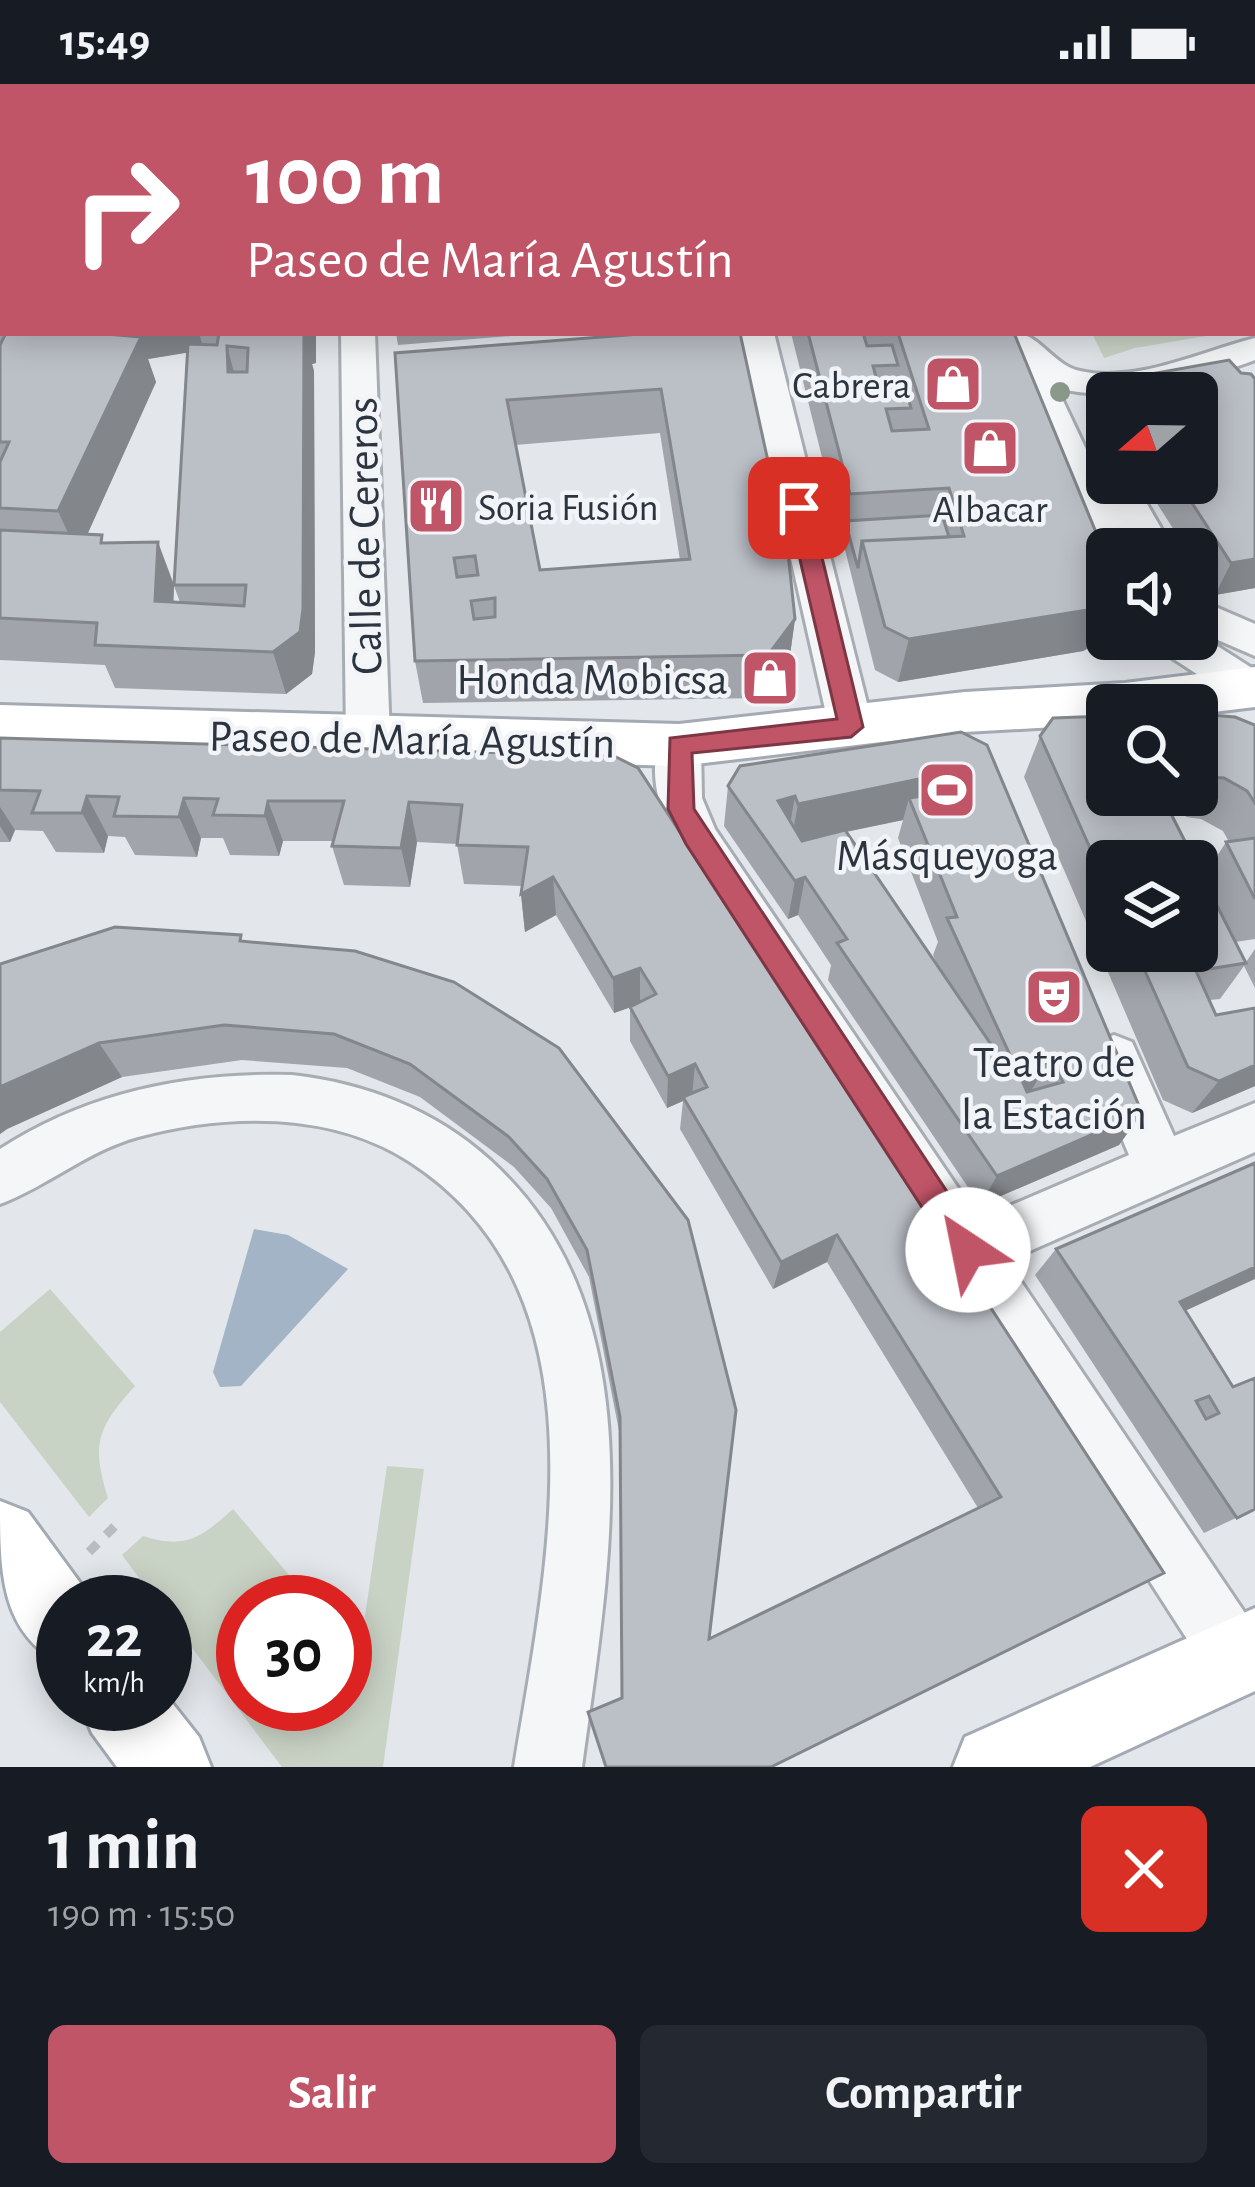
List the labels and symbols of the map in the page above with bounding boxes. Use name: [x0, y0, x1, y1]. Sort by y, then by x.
shop icon: Cabrera: [922, 353, 984, 415]
place label: Cabrera: [792, 367, 911, 406]
north arrow: [1086, 372, 1218, 504]
street label: Calle de Cereros: [341, 397, 390, 675]
shop icon: Albacar: [959, 417, 1021, 479]
pin: [748, 457, 850, 559]
restaurant icon: Soria Fusión: [405, 475, 467, 537]
place label: Soria Fusión: [478, 489, 659, 528]
place label: Albacar: [932, 491, 1048, 530]
shop icon: Honda Mobicsa: [739, 647, 801, 709]
place label: Honda Mobicsa: [456, 658, 728, 703]
street label: Paseo de María Agustín: [208, 714, 616, 767]
sports icon: Másqueyoga: [916, 759, 978, 821]
place label: Másqueyoga: [836, 834, 1058, 879]
theatre icon: Teatro de la Estación: [1023, 966, 1085, 1028]
place label: Teatro de la Estación: [961, 1041, 1147, 1138]
position arrow: [905, 1187, 1031, 1313]
speed limit sign: 30: [216, 1575, 372, 1731]

